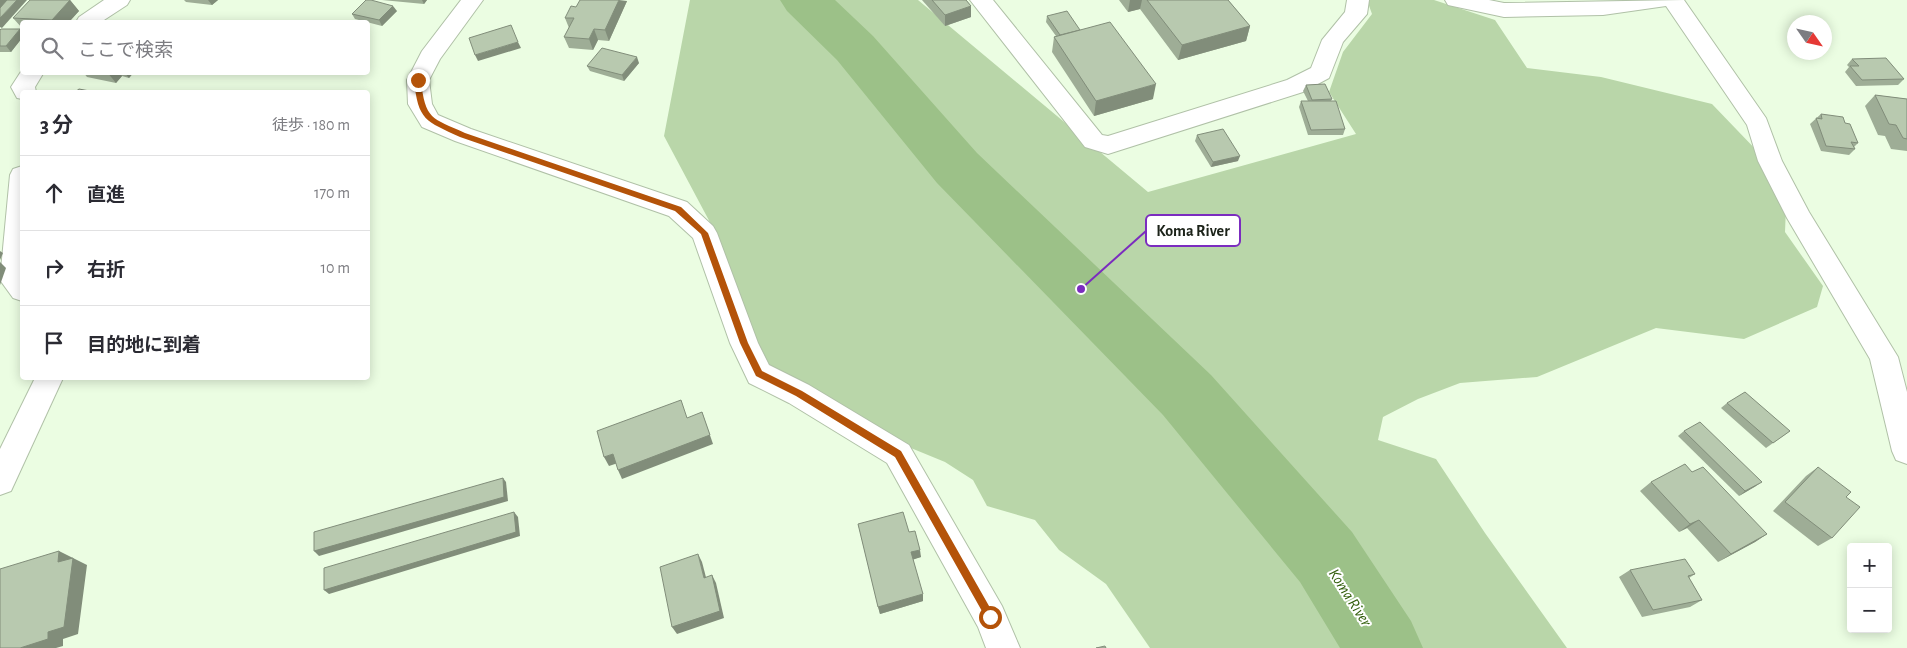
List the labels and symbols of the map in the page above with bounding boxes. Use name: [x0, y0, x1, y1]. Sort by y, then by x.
north arrow: [1787, 15, 1832, 60]
route end: [407, 69, 430, 92]
callout: Koma River: [1146, 215, 1240, 246]
text: Koma River: [1156, 223, 1230, 239]
water label: Koma River: [1326, 566, 1375, 630]
route start: [979, 606, 1002, 629]

